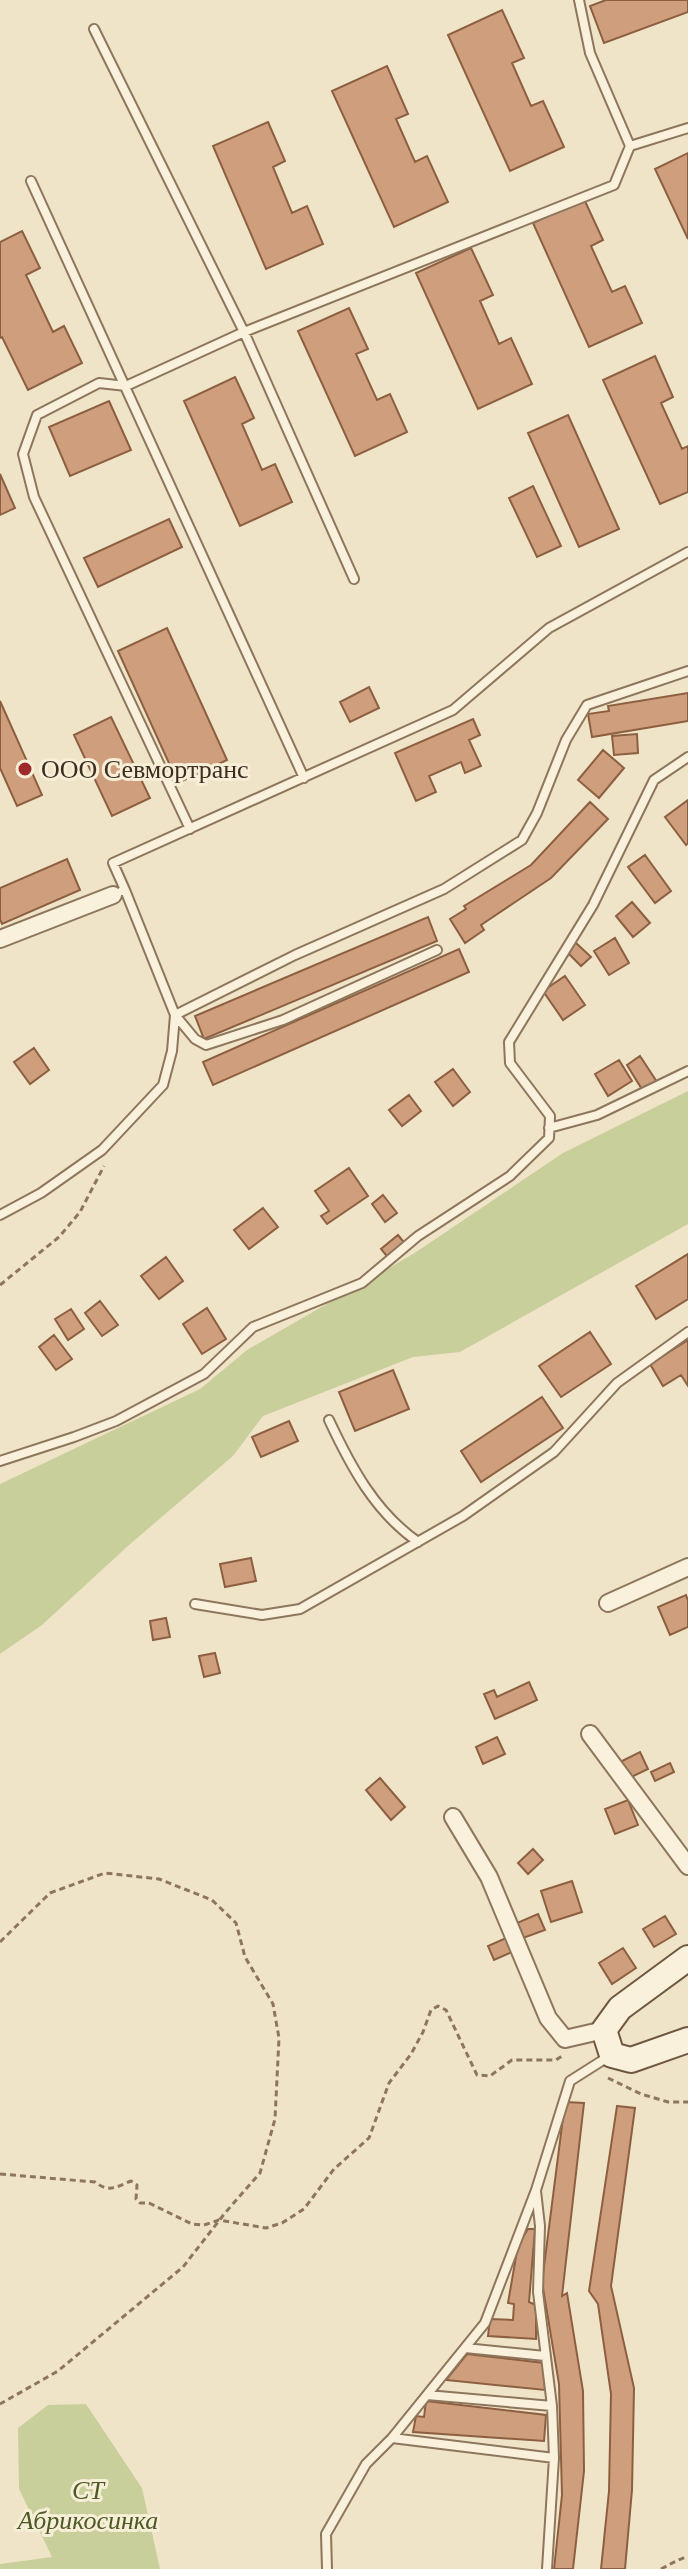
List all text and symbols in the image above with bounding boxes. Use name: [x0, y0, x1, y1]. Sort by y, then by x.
place label: ООО Севмортранс: [41, 755, 249, 784]
marker: ООО Севмортранс: [16, 760, 34, 778]
park label: СТ Абрикосинка: [16, 2476, 158, 2535]

